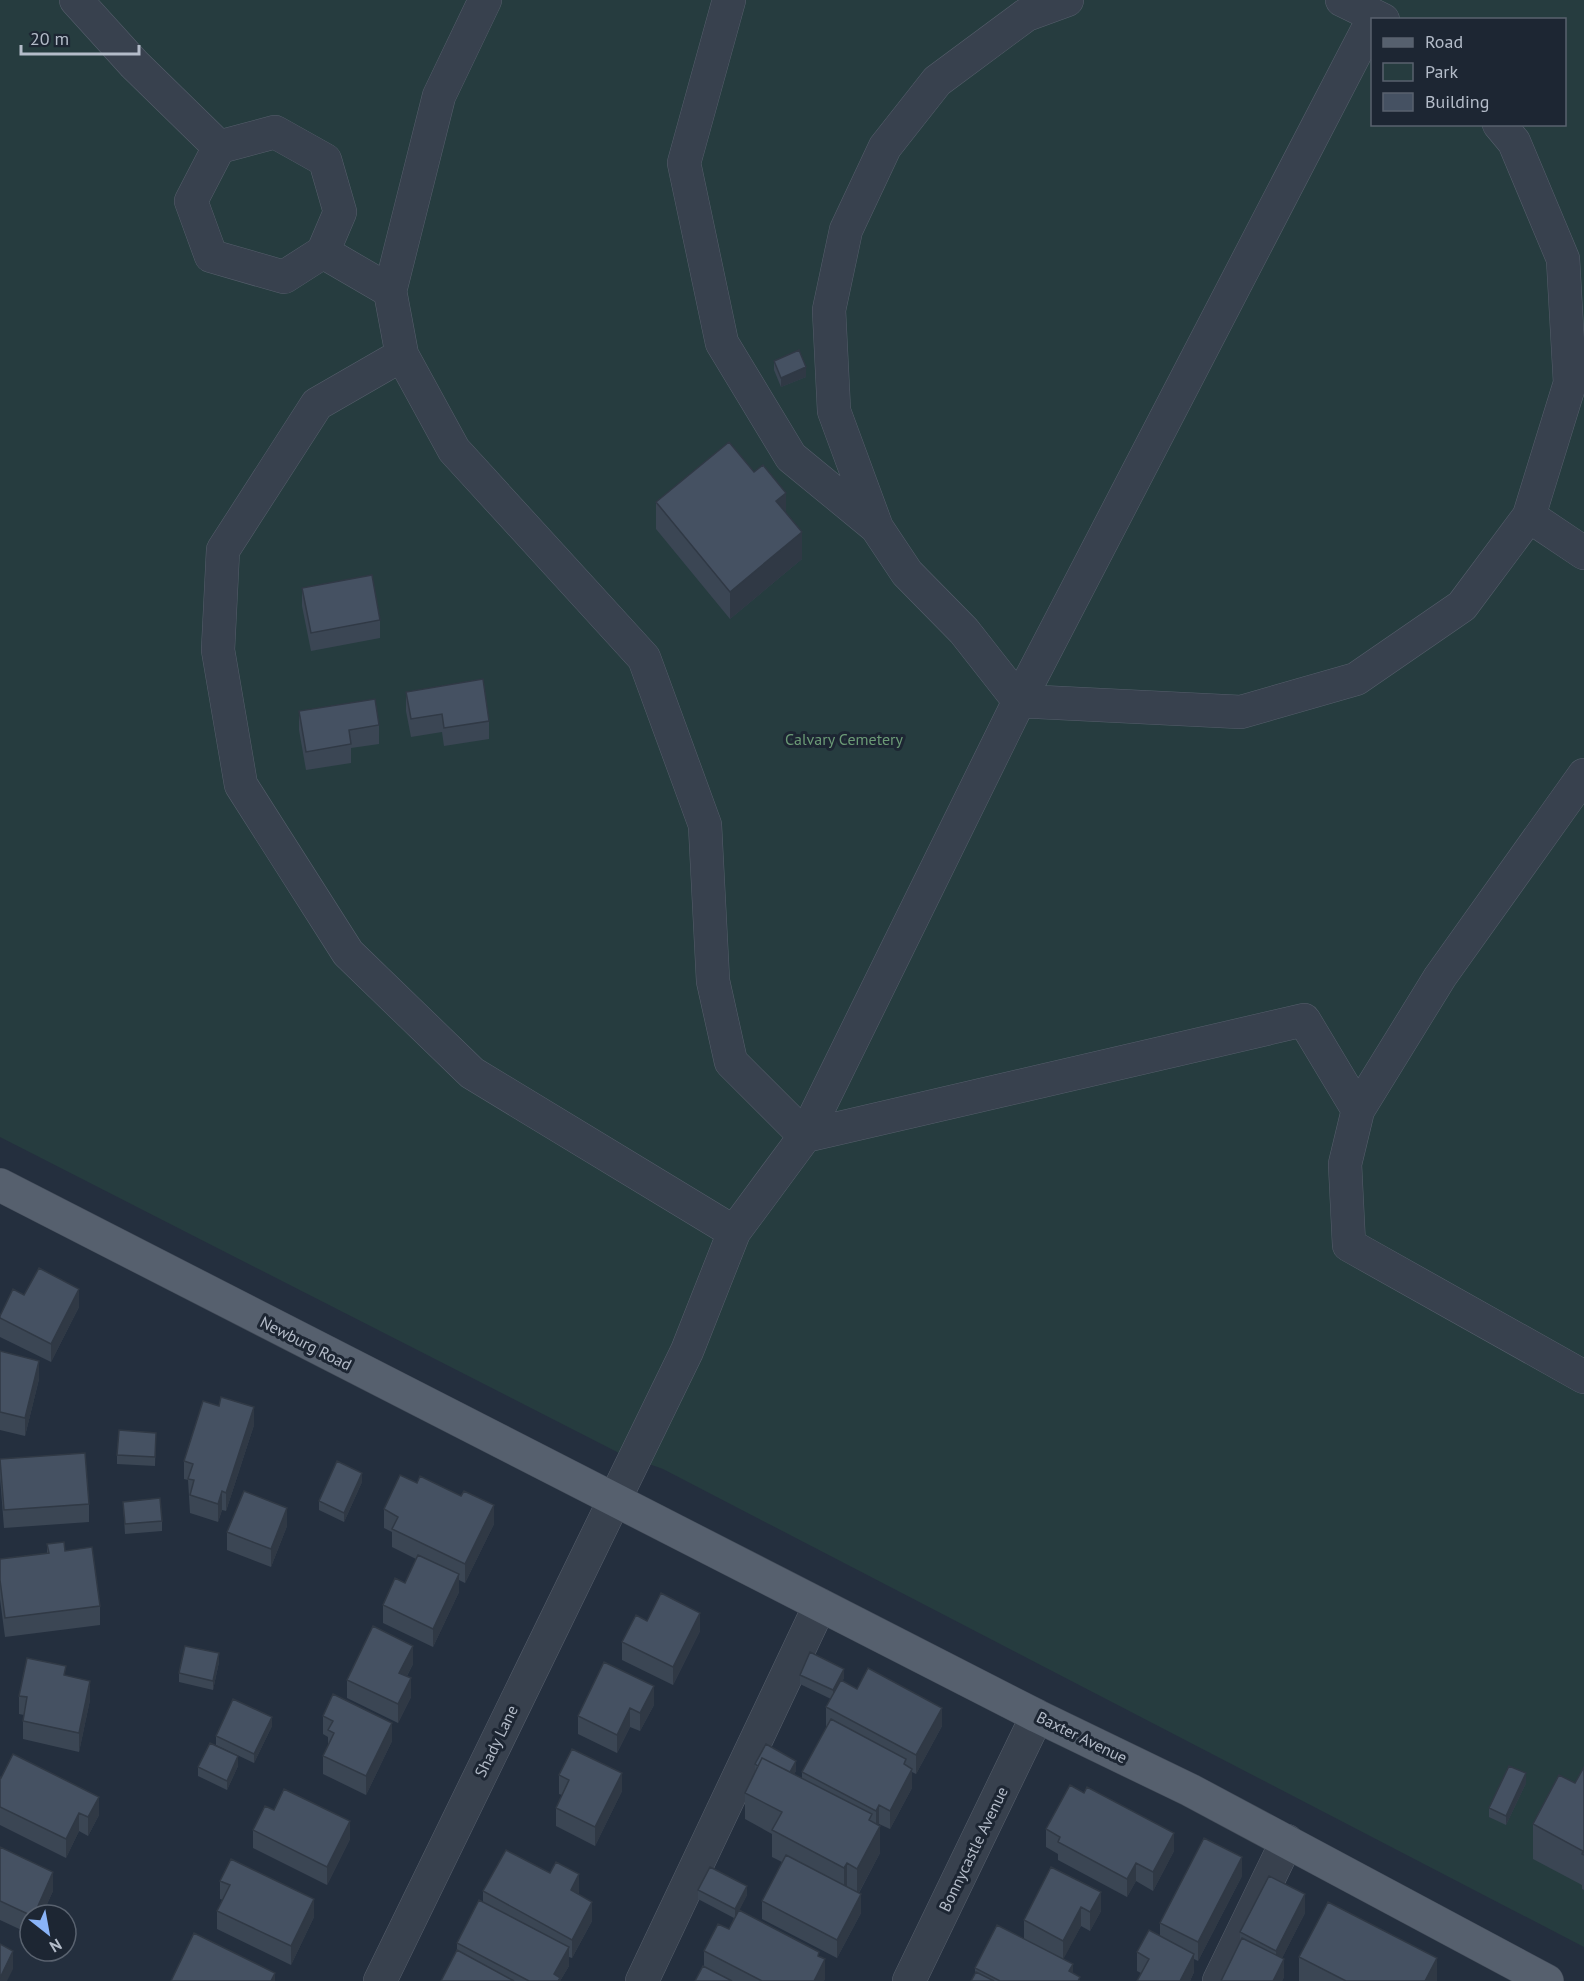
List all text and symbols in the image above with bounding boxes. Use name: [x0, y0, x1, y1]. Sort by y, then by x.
scale bar: [21, 18, 140, 56]
legend: [1371, 18, 1566, 126]
text: 20 m: [30, 27, 69, 50]
text: Road: [1425, 30, 1463, 53]
text: Park: [1425, 60, 1458, 83]
text: Building: [1425, 90, 1489, 113]
park label: Calvary Cemetery: [785, 729, 903, 749]
street label: Newburg Road: [257, 1311, 355, 1375]
street label: Shady Lane: [470, 1702, 522, 1780]
street label: Baxter Avenue: [1034, 1707, 1130, 1767]
street label: Bonnycastle Avenue: [934, 1783, 1012, 1915]
north arrow: [18, 1903, 78, 1963]
text: N: [46, 1935, 65, 1957]

